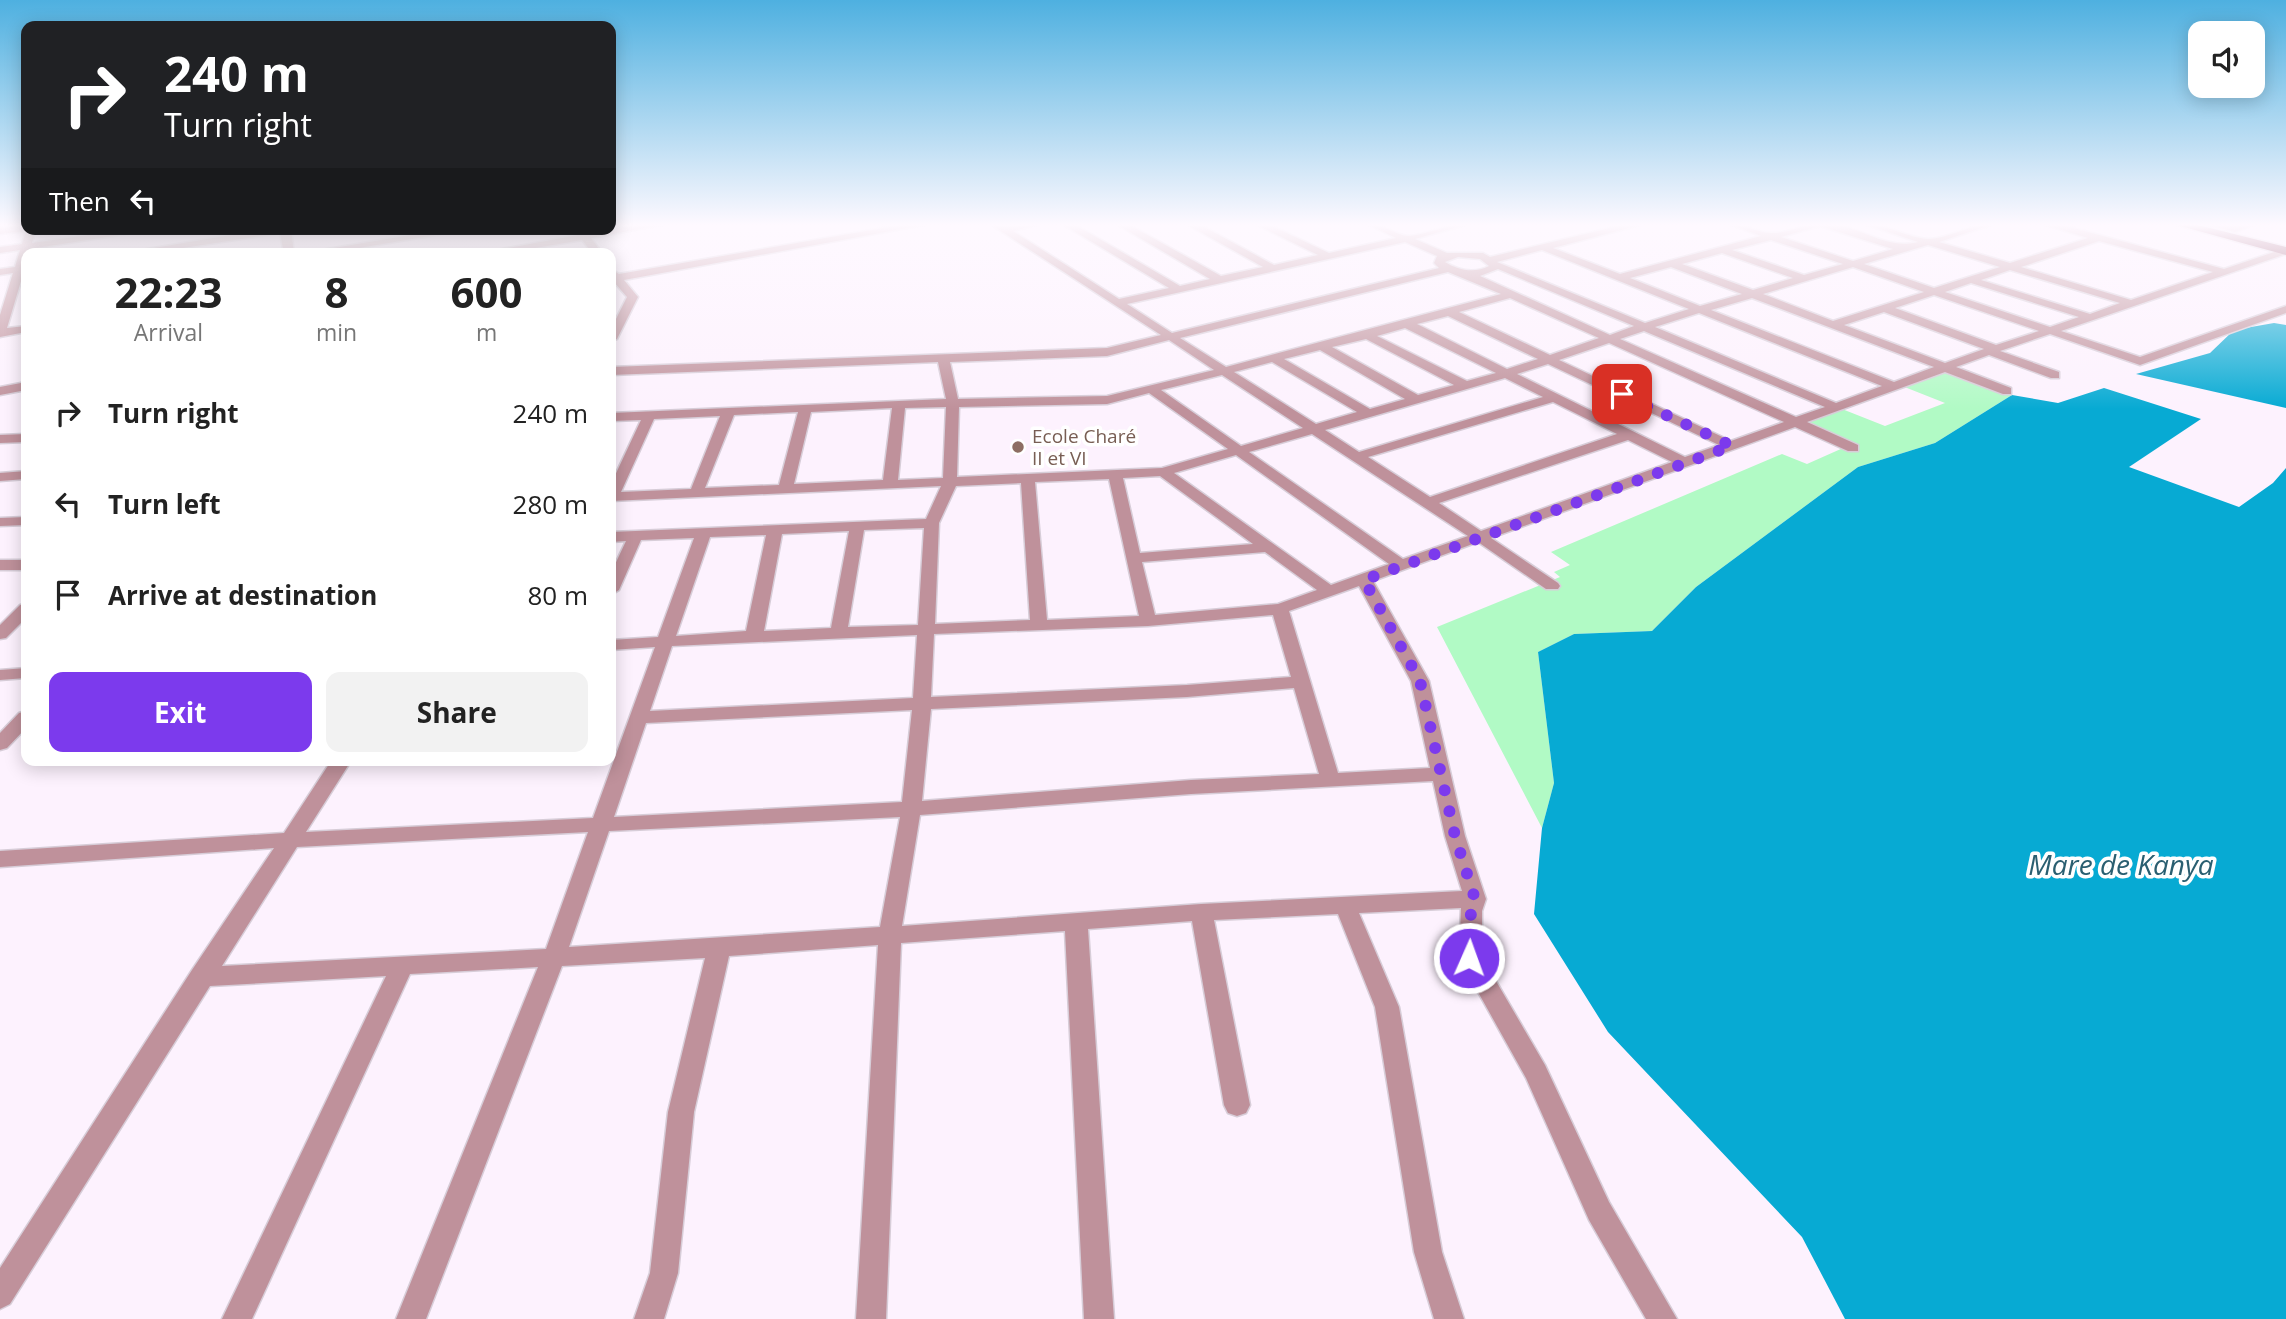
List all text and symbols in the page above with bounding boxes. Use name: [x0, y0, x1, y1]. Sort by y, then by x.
map controls: [2188, 21, 2265, 98]
button: sound: [2188, 21, 2265, 98]
text: 240 m: [164, 40, 309, 106]
icon: right: [49, 49, 140, 140]
text: Turn right: [164, 103, 312, 146]
icon: left: [124, 182, 162, 220]
text: Then: [49, 183, 110, 219]
text: 22:23: [114, 263, 222, 320]
text: 8: [324, 263, 349, 320]
text: 600: [451, 263, 523, 320]
text: Arrival: [134, 316, 203, 348]
text: min: [316, 316, 357, 348]
text: m: [476, 316, 497, 348]
pin: [1592, 364, 1652, 424]
icon: arrive: [1603, 375, 1641, 413]
icon: right: [49, 394, 87, 432]
text: Turn right: [108, 395, 239, 431]
text: 240 m: [513, 395, 588, 431]
place label: Ecole Charé II et VI: [1032, 423, 1136, 471]
marker: Ecole Charé II et VI: [1010, 439, 1026, 455]
icon: left: [49, 485, 87, 523]
text: Turn left: [108, 486, 220, 522]
text: 280 m: [513, 486, 588, 522]
icon: arrive: [49, 576, 87, 614]
text: Arrive at destination: [108, 577, 377, 613]
text: 80 m: [527, 577, 588, 613]
button: Exit: [49, 672, 312, 752]
button: Share: [326, 672, 588, 752]
water label: Mare de Kanya: [2028, 845, 2214, 883]
position arrow: [1432, 921, 1506, 995]

